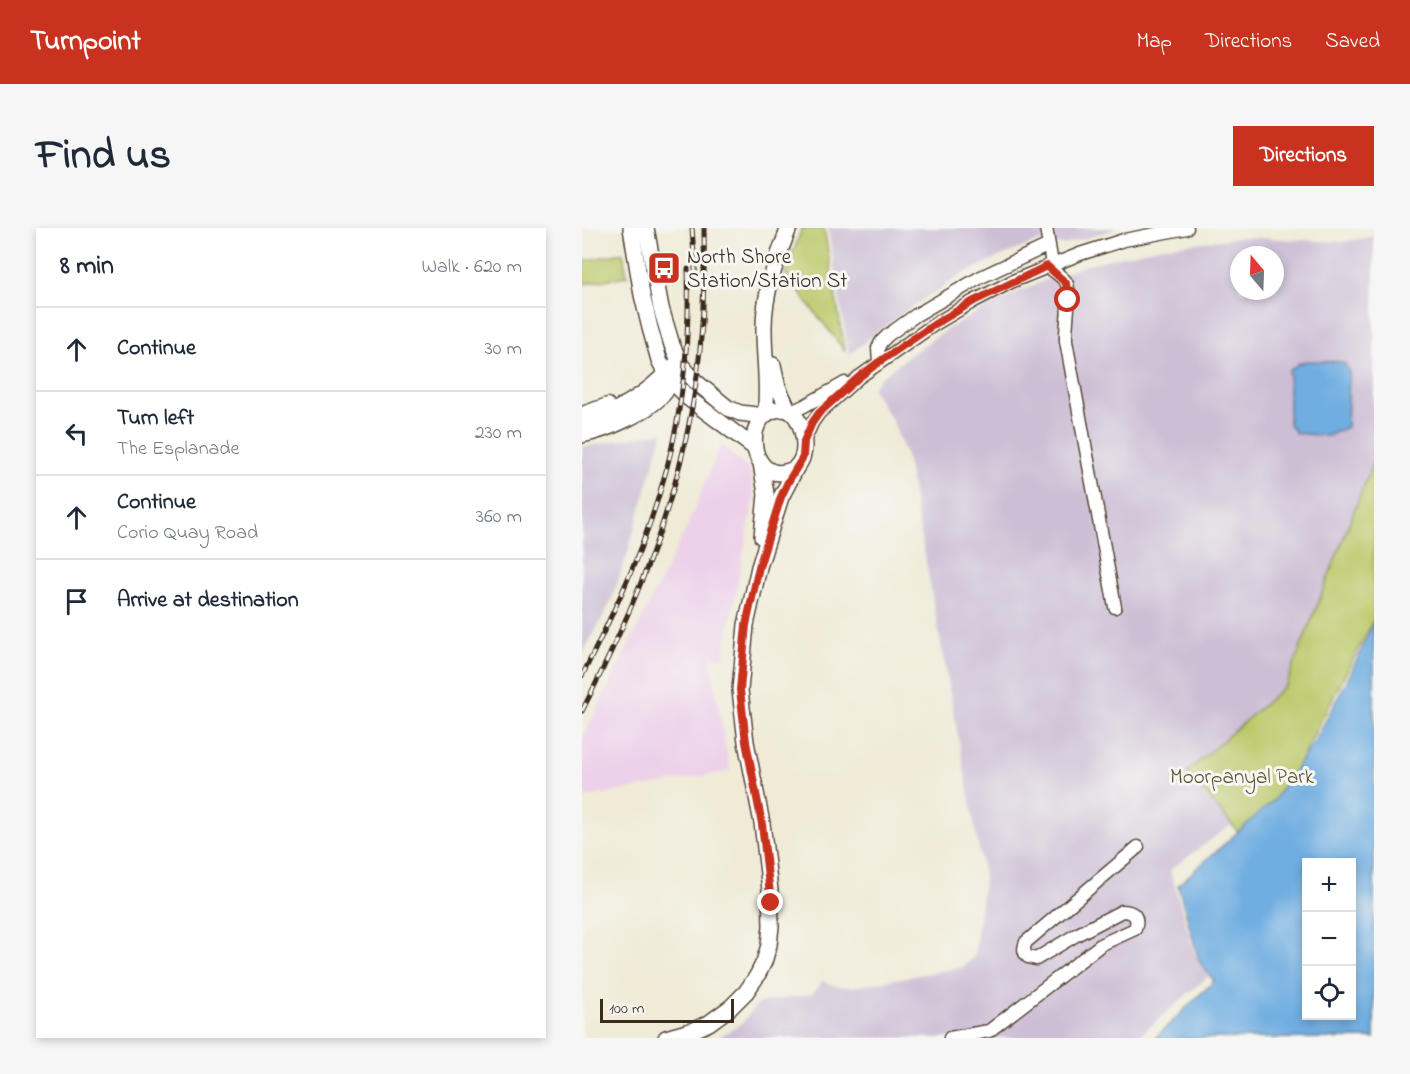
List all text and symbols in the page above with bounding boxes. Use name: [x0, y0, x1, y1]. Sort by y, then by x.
text: Turnpoint: [30, 22, 141, 63]
text: Map: [1136, 27, 1172, 57]
text: Directions: [1205, 27, 1292, 57]
text: Saved: [1325, 27, 1380, 57]
text: Find us: [36, 126, 171, 187]
button: Directions: [1233, 126, 1374, 186]
place label: North Shore Station/Station St: [687, 243, 847, 297]
north arrow: [1230, 246, 1284, 300]
text: 8 min: [60, 248, 114, 286]
bus stop icon: North Shore Station/Station St: [646, 250, 682, 286]
text: Walk · 620 m: [421, 253, 522, 282]
route start: [1054, 286, 1080, 312]
icon: ahead: [60, 333, 93, 366]
text: Continue: [117, 333, 196, 365]
text: 30 m: [485, 335, 522, 364]
text: Turn left: [117, 403, 194, 435]
icon: left: [60, 417, 93, 450]
text: 230 m: [475, 419, 522, 448]
text: The Esplanade: [117, 435, 240, 464]
text: Continue: [117, 487, 196, 519]
icon: ahead: [60, 501, 93, 534]
text: 360 m: [476, 503, 522, 532]
text: Corio Quay Road: [117, 519, 258, 548]
icon: arrive: [60, 585, 93, 618]
text: Arrive at destination: [117, 585, 299, 617]
park label: Moorpanyal Park: [1170, 763, 1315, 795]
map controls: [1302, 858, 1356, 1020]
button: +: [1302, 858, 1356, 912]
route end: [757, 889, 783, 915]
button: −: [1302, 912, 1356, 966]
button: locate: [1302, 966, 1356, 1020]
scale bar: [600, 996, 734, 1024]
text: 100 m: [609, 997, 644, 1021]

